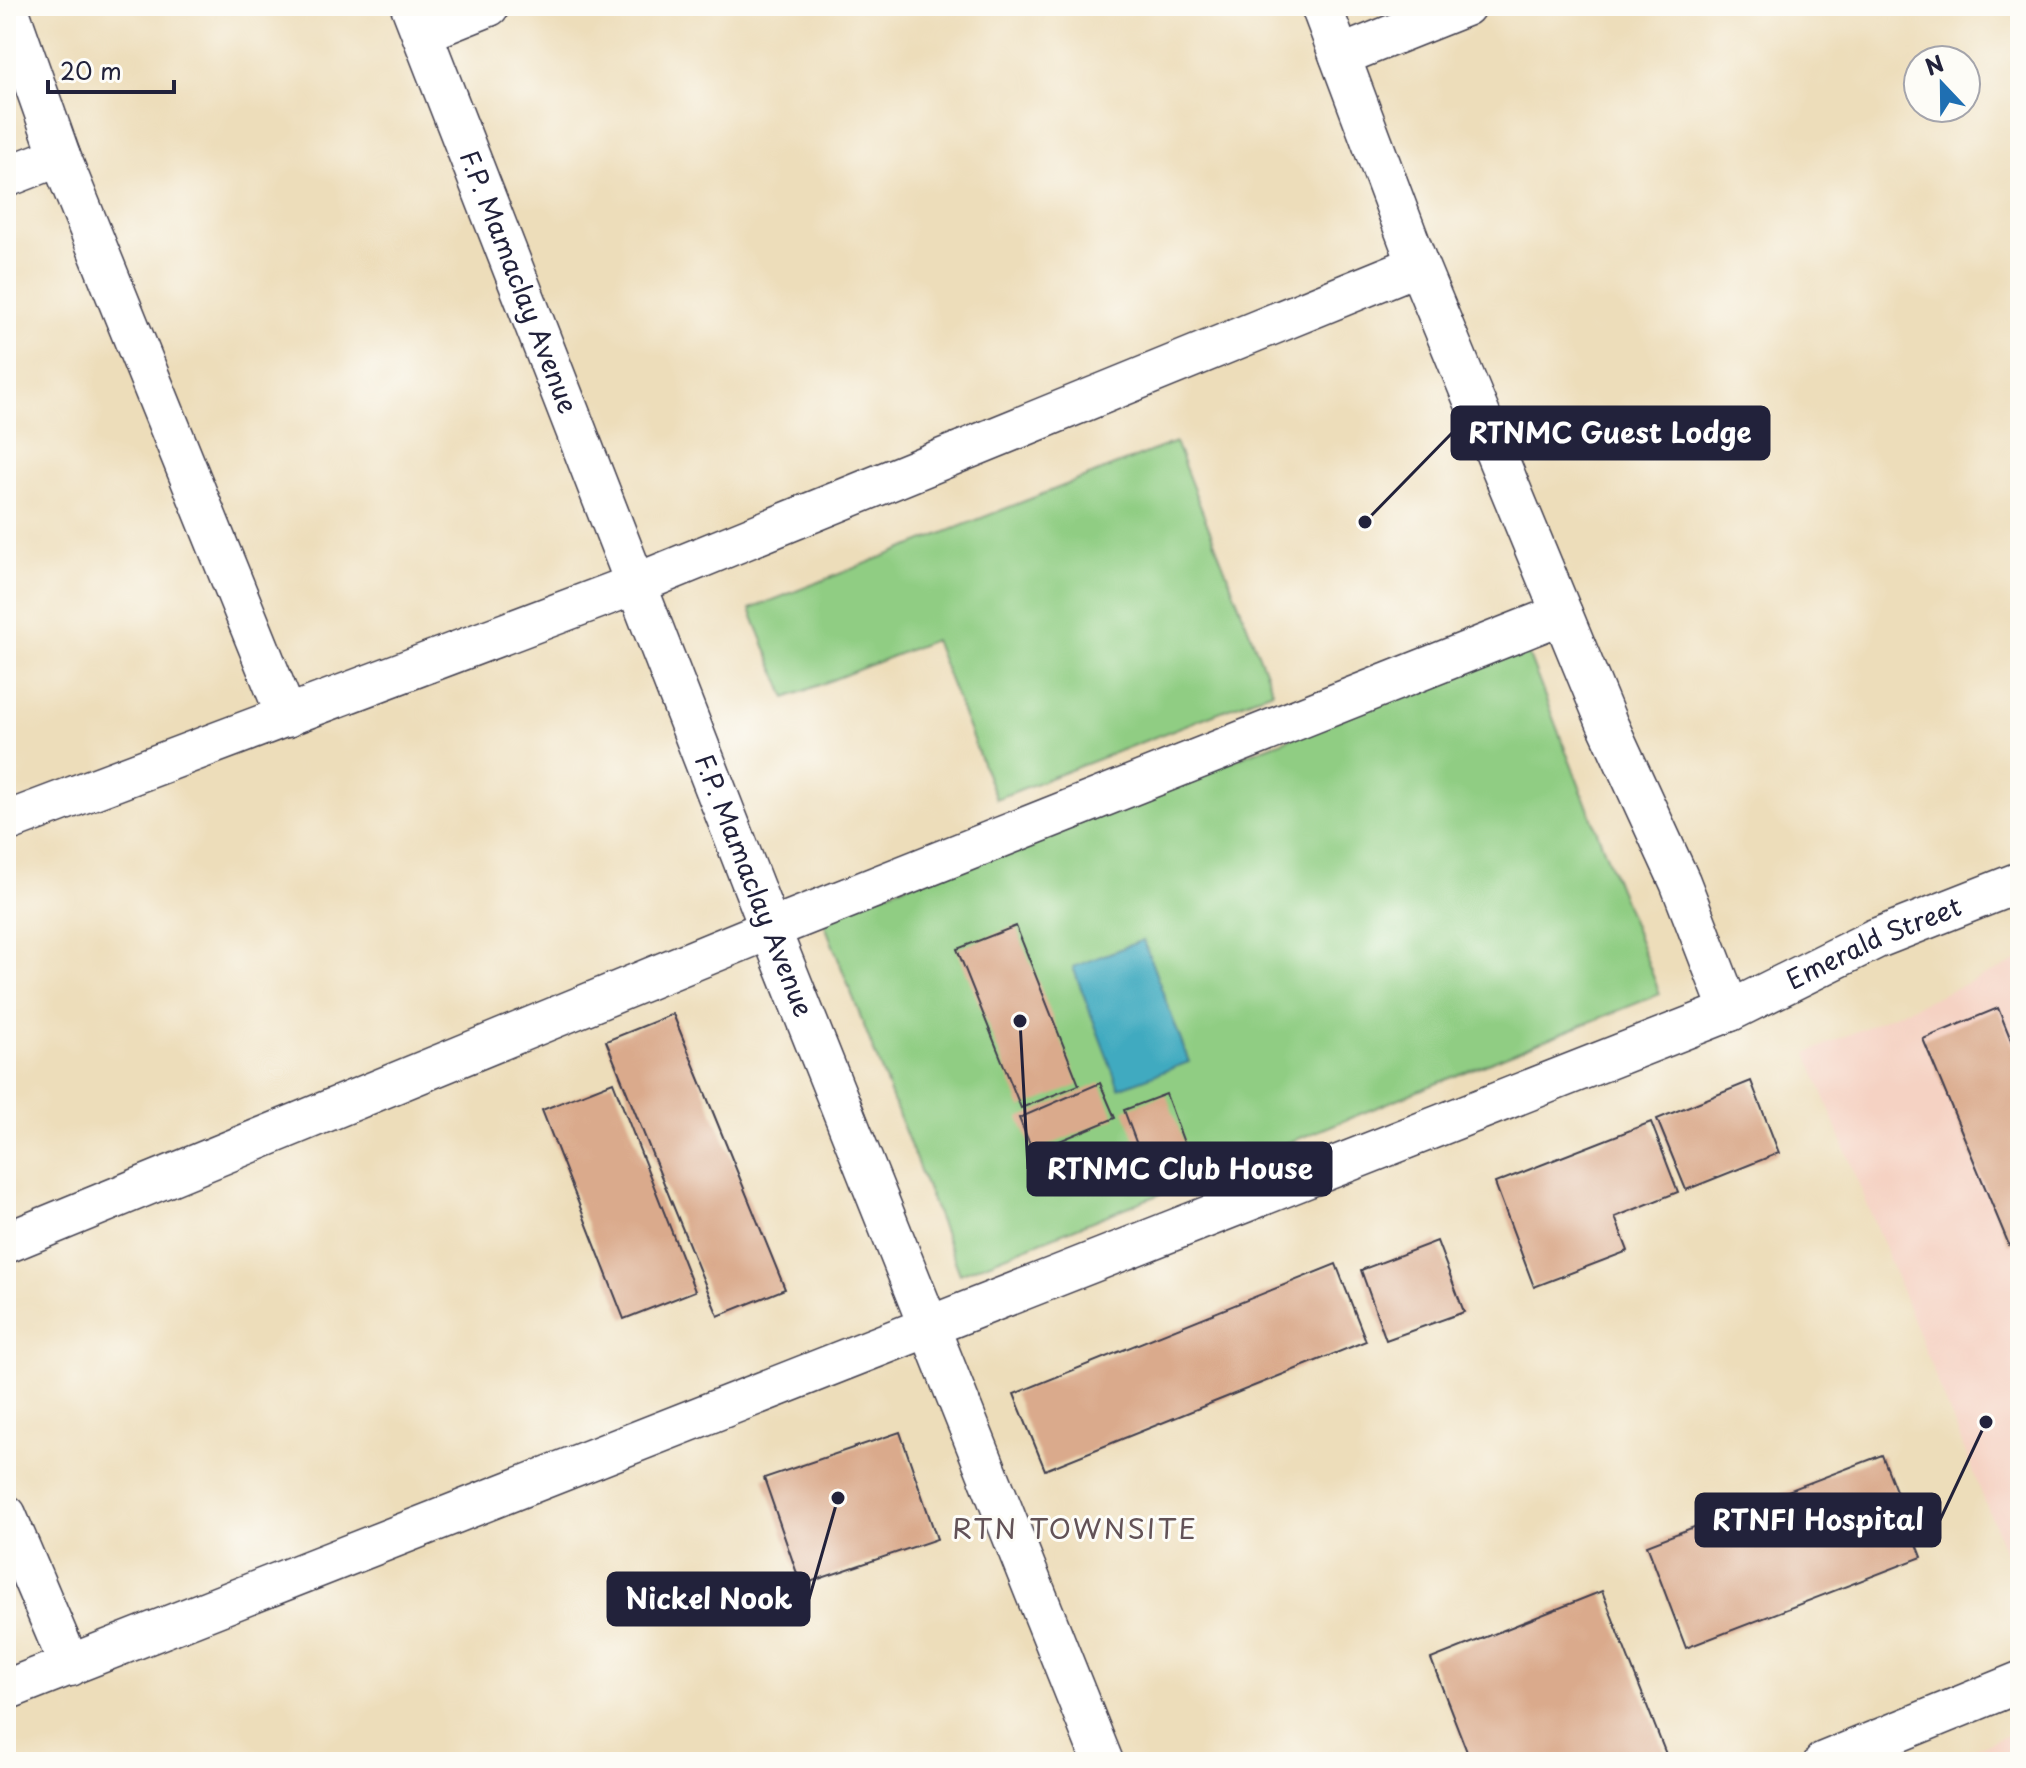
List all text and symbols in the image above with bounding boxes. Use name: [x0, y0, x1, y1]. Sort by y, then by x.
scale bar: [48, 44, 174, 94]
north arrow: [1902, 44, 1982, 124]
text: N: [1920, 46, 1948, 83]
text: 20 m: [60, 52, 122, 88]
street label: F.P. Mamaclay Avenue: [451, 144, 589, 419]
callout: RTNMC Guest Lodge: [1452, 407, 1769, 459]
text: RTNMC Guest Lodge: [1468, 410, 1752, 453]
street label: F.P. Mamaclay Avenue: [686, 748, 824, 1022]
street label: Emerald Street: [1779, 886, 1967, 998]
callout: RTNMC Club House: [1028, 1143, 1331, 1195]
text: RTNMC Club House: [1047, 1146, 1313, 1189]
callout: RTNFI Hospital: [1696, 1494, 1940, 1546]
text: RTNFI Hospital: [1712, 1497, 1924, 1540]
district label: RTN TOWNSITE: [952, 1506, 1198, 1549]
callout: Nickel Nook: [608, 1573, 809, 1625]
text: Nickel Nook: [626, 1576, 792, 1619]

